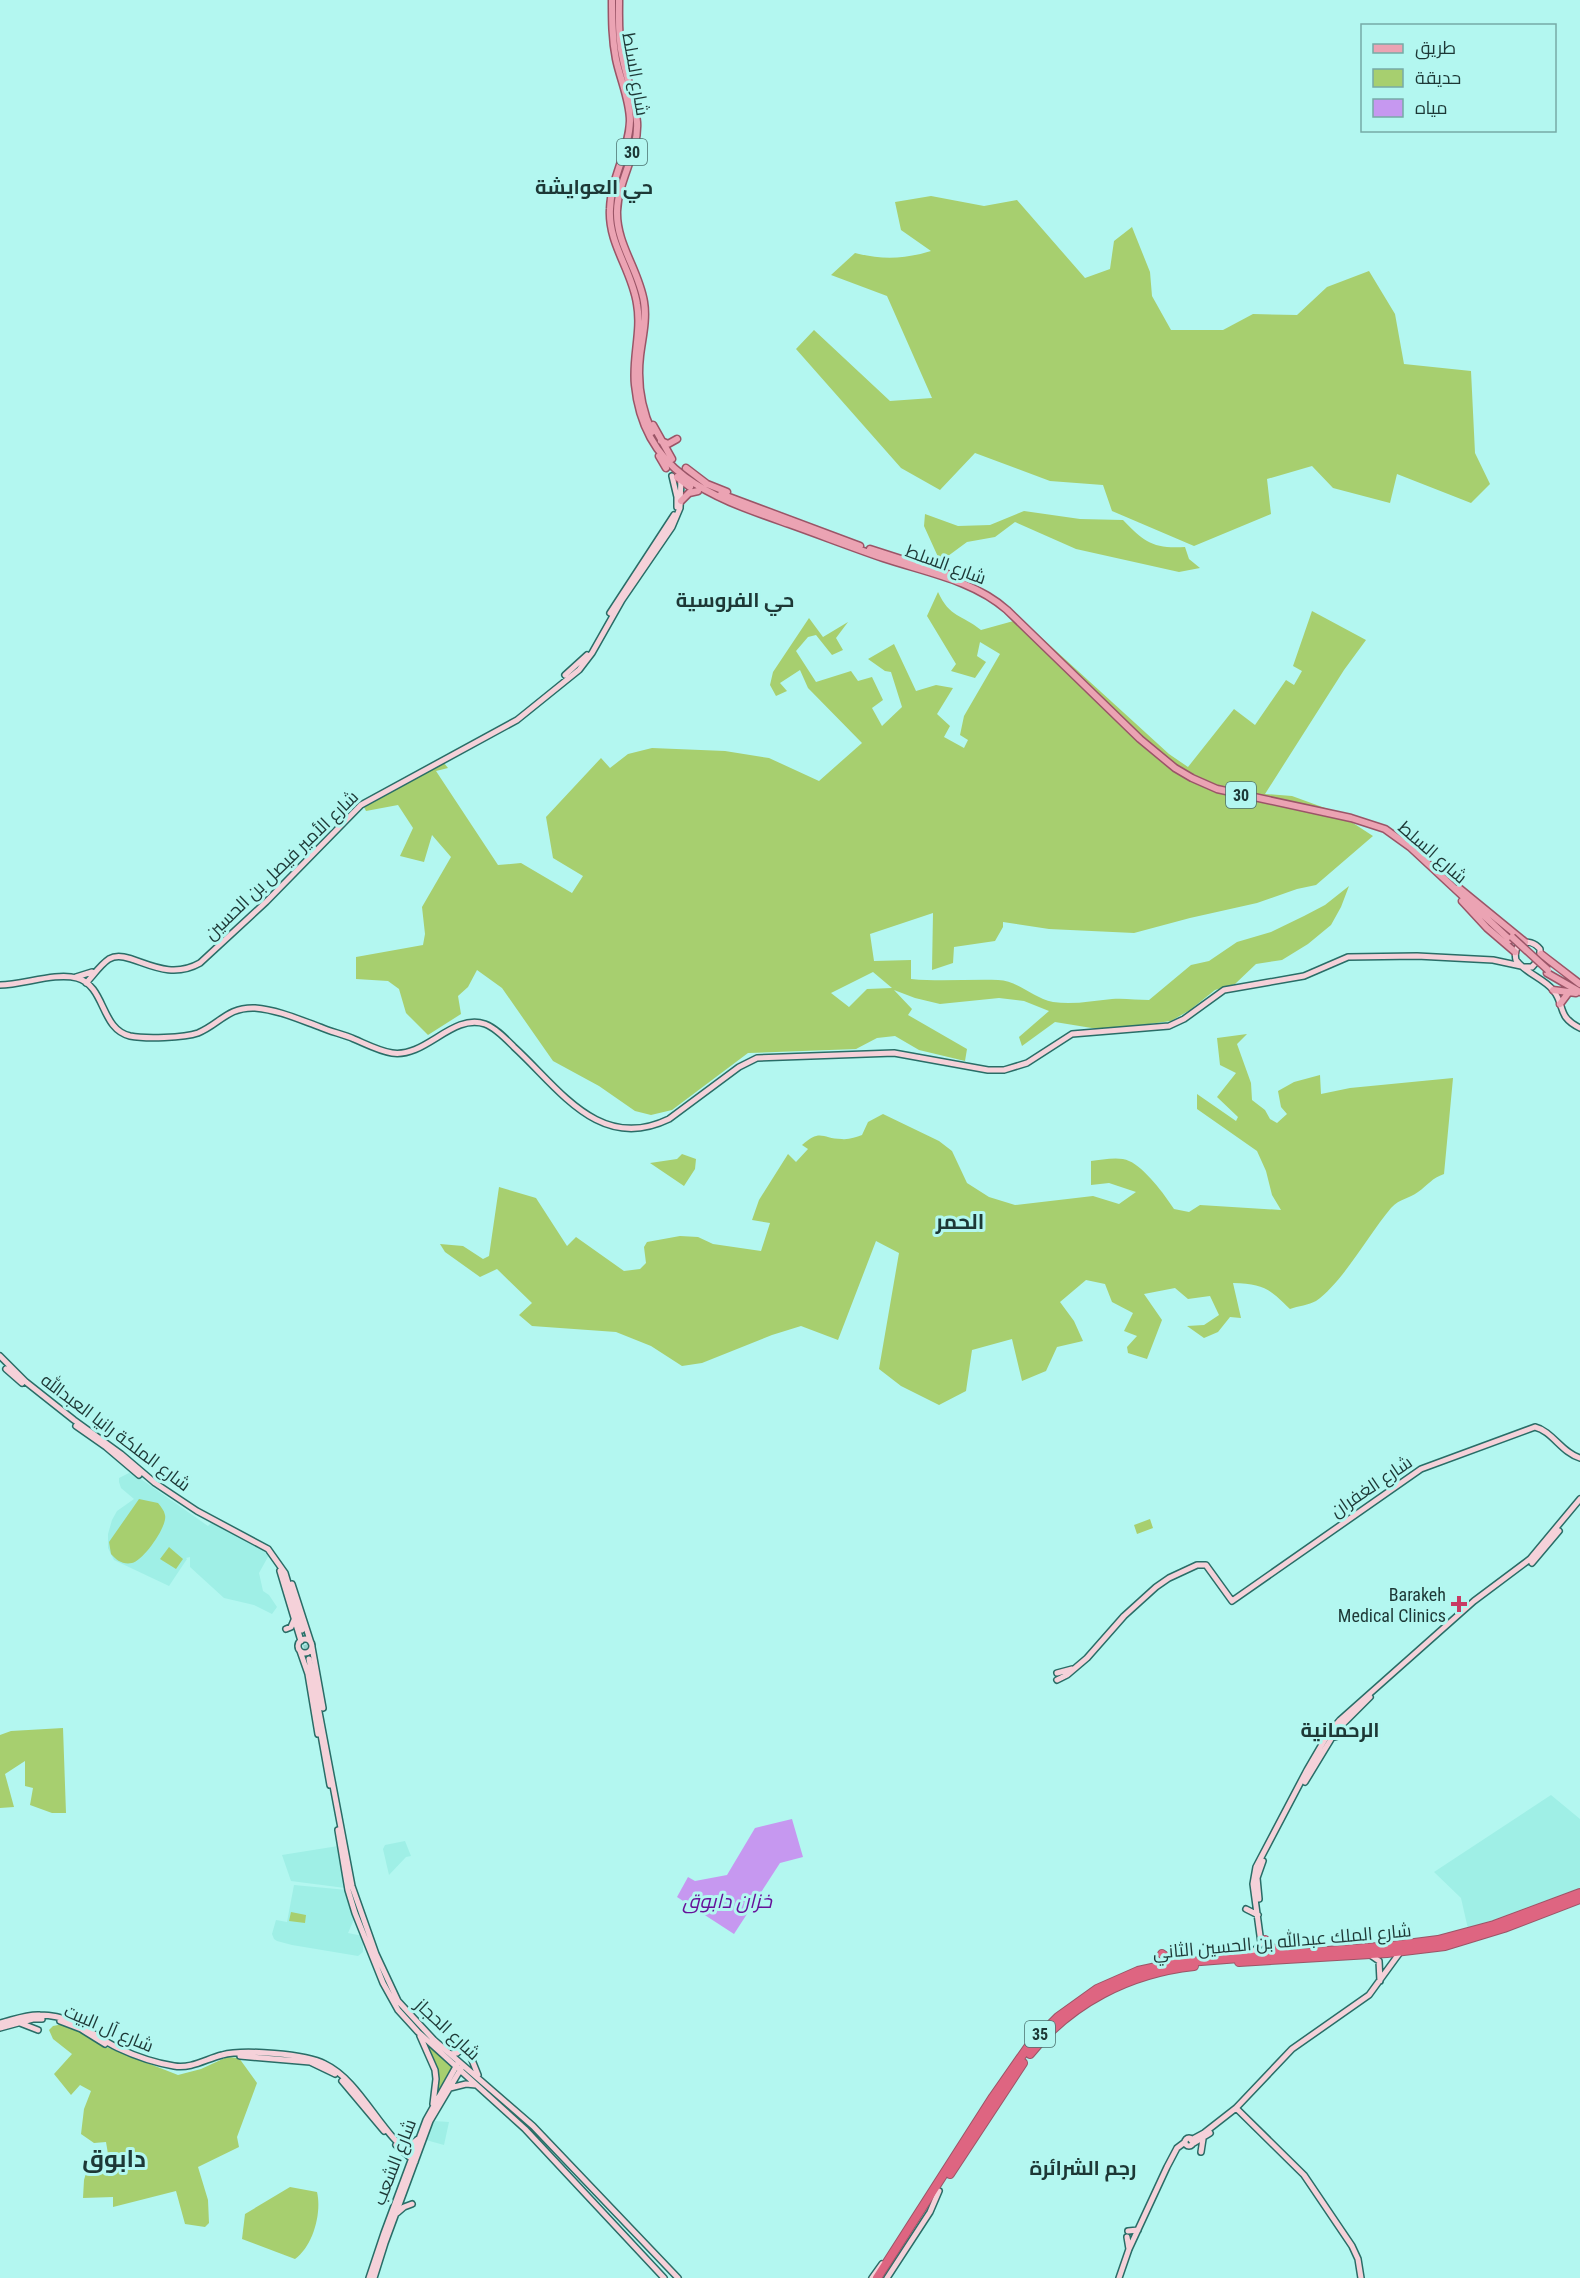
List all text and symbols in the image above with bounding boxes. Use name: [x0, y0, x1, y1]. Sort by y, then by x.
legend: [1361, 24, 1556, 132]
street label: شارع السلط: [616, 31, 654, 118]
text: طريق: [1415, 37, 1456, 60]
text: حديقة: [1415, 67, 1461, 88]
text: مياه: [1415, 97, 1448, 118]
road number: 30: [617, 139, 647, 165]
district label: حي العوايشة: [535, 175, 653, 203]
street label: شارع السلط: [902, 540, 989, 590]
district label: حي الفروسية: [676, 588, 794, 616]
road number: 30: [1226, 782, 1256, 808]
street label: شارع الأمير فيصل بن الحسين: [200, 786, 364, 945]
street label: شارع السلط: [1393, 816, 1472, 889]
district label: الحمر: [935, 1210, 984, 1234]
street label: شارع الملكة رانيا العبدالله: [36, 1368, 196, 1497]
street label: شارع الغفران: [1326, 1451, 1417, 1523]
place label: Barakeh Medical Clinics: [1338, 1584, 1446, 1626]
marker: Barakeh Medical Clinics: [1450, 1595, 1468, 1613]
district label: الرحمانية: [1300, 1718, 1380, 1742]
water label: خزان دابوق: [682, 1889, 773, 1914]
street label: شارع الملك عبدالله بن الحسين الثاني: [1152, 1918, 1413, 1967]
street label: شارع الحجاز: [409, 1993, 485, 2066]
street label: شارع آل البيت: [60, 2000, 157, 2058]
road number: 35: [1025, 2021, 1055, 2047]
street label: شارع الشعب: [368, 2116, 422, 2209]
district label: دابوق: [82, 2145, 146, 2173]
district label: رجم الشرائرة: [1030, 2156, 1136, 2182]

